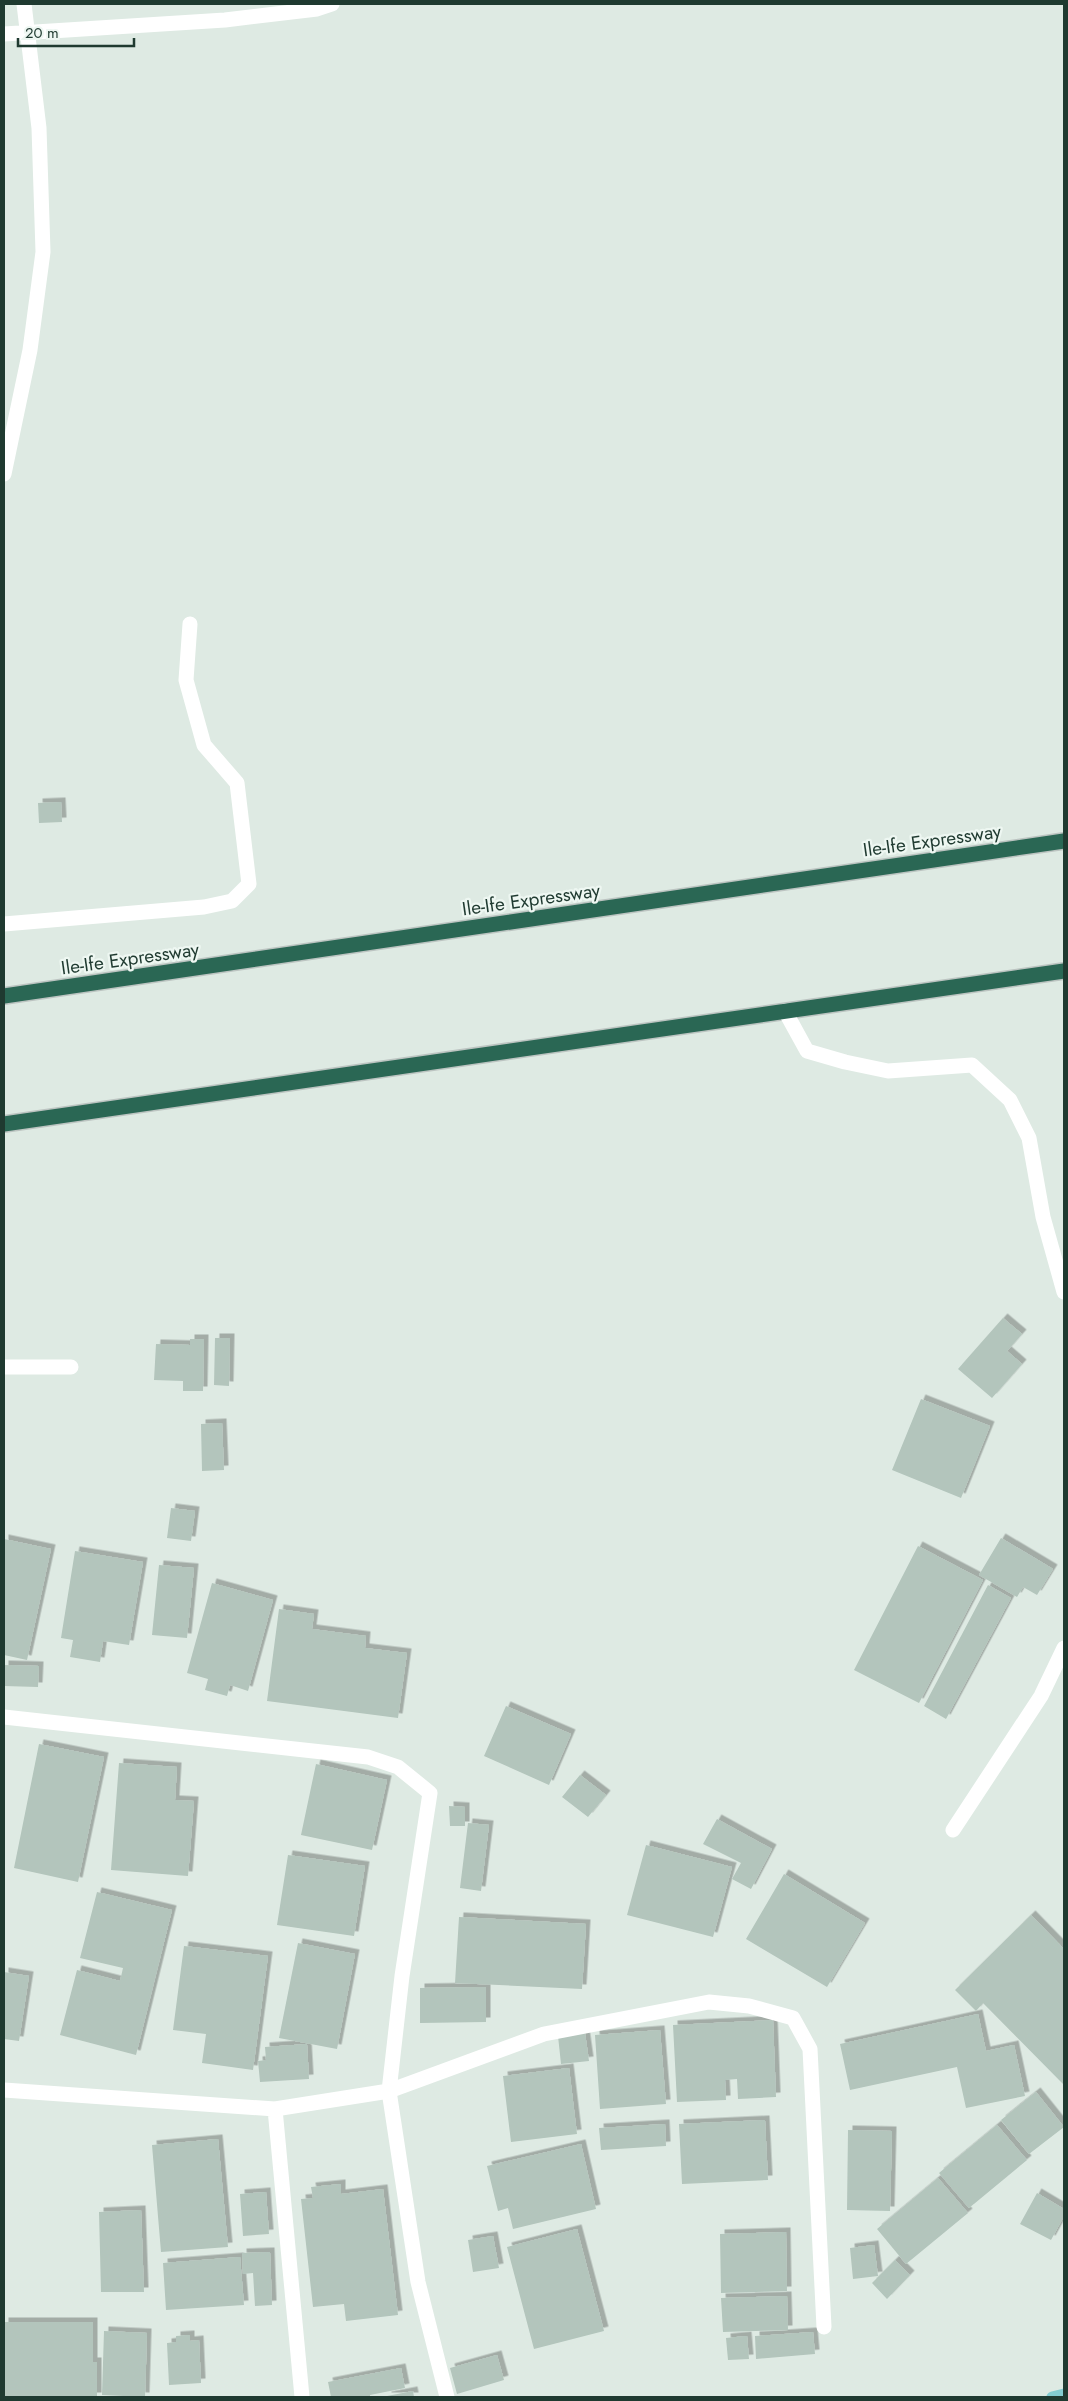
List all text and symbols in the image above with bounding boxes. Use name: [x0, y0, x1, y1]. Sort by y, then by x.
scale bar: [18, 15, 134, 47]
text: 20 m: [25, 22, 59, 44]
street label: Ile-Ife Expressway: [861, 817, 1003, 864]
street label: Ile-Ife Expressway: [460, 876, 602, 923]
street label: Ile-Ife Expressway: [59, 935, 201, 982]

